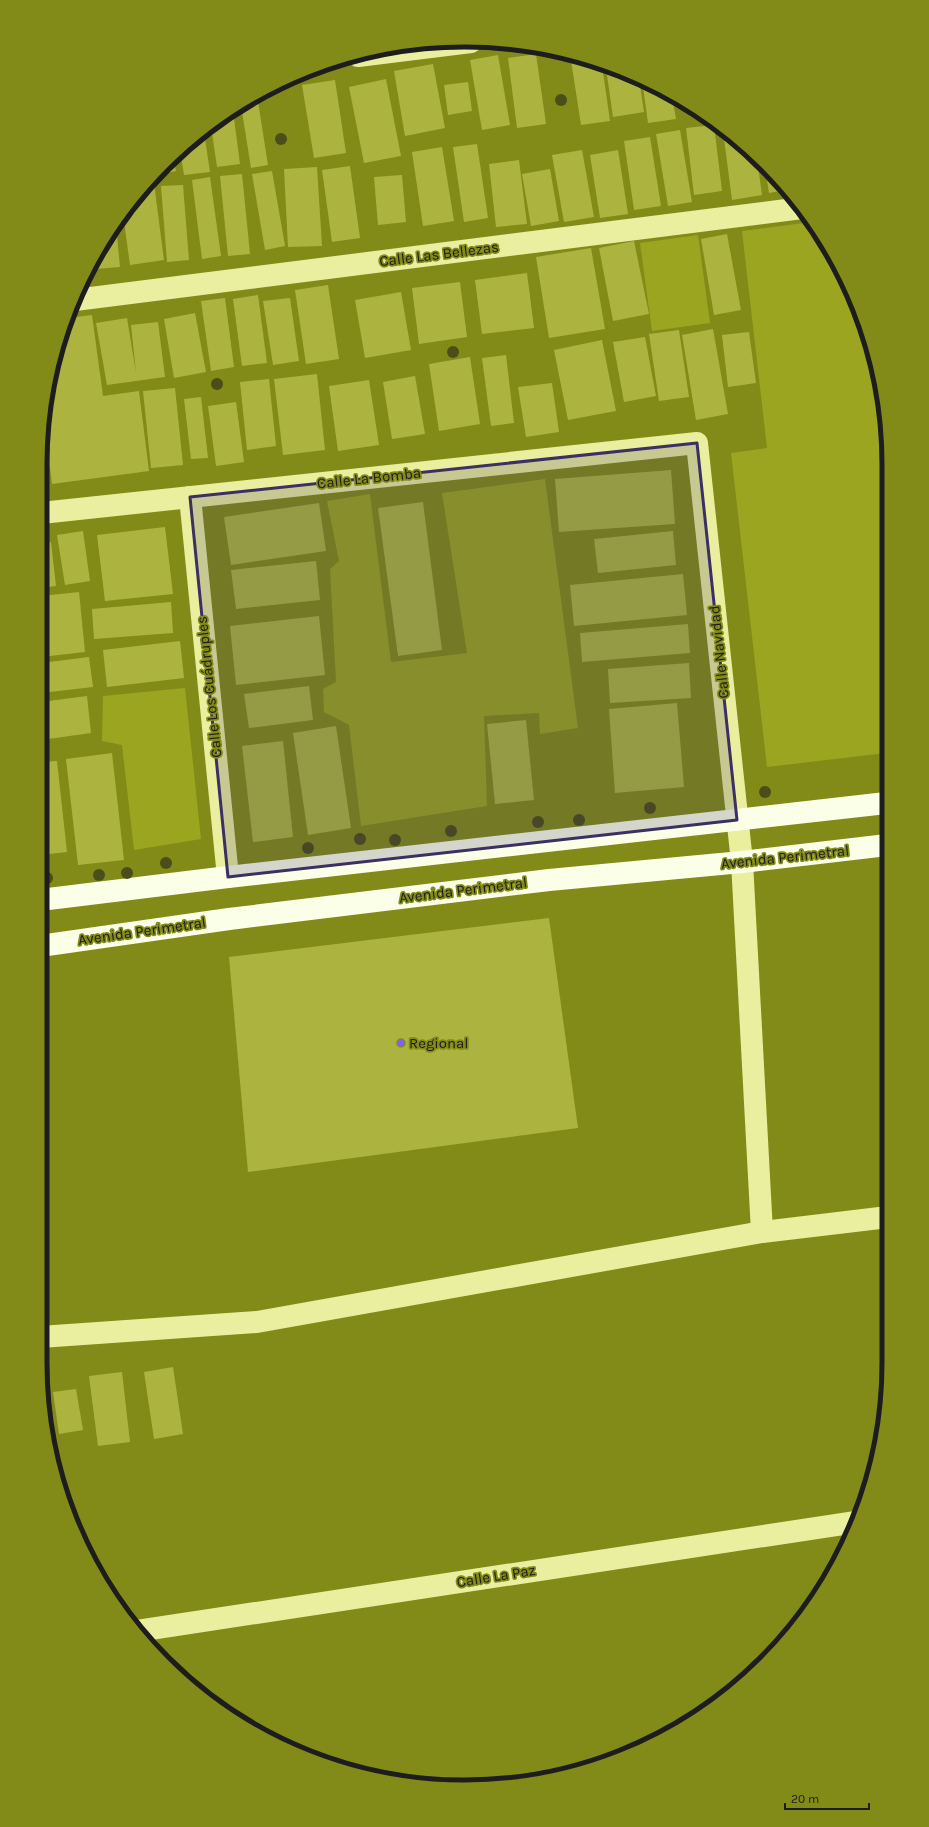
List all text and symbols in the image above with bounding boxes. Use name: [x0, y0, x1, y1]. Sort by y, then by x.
street label: Calle Las Bellezas: [378, 238, 500, 270]
street label: Calle La Bomba: [316, 464, 422, 492]
street label: Calle Navidad: [705, 604, 733, 700]
street label: Calle Los Cuádruples: [193, 615, 225, 759]
street label: Avenida Perimetral: [720, 841, 850, 873]
street label: Avenida Perimetral: [398, 873, 528, 907]
street label: Avenida Perimetral: [77, 913, 207, 949]
place label: Regional: [409, 1034, 469, 1052]
marker: Regional: [396, 1038, 406, 1048]
street label: Calle La Paz: [455, 1561, 537, 1591]
scale bar: [785, 1785, 869, 1811]
text: 20 m: [791, 1792, 819, 1806]

